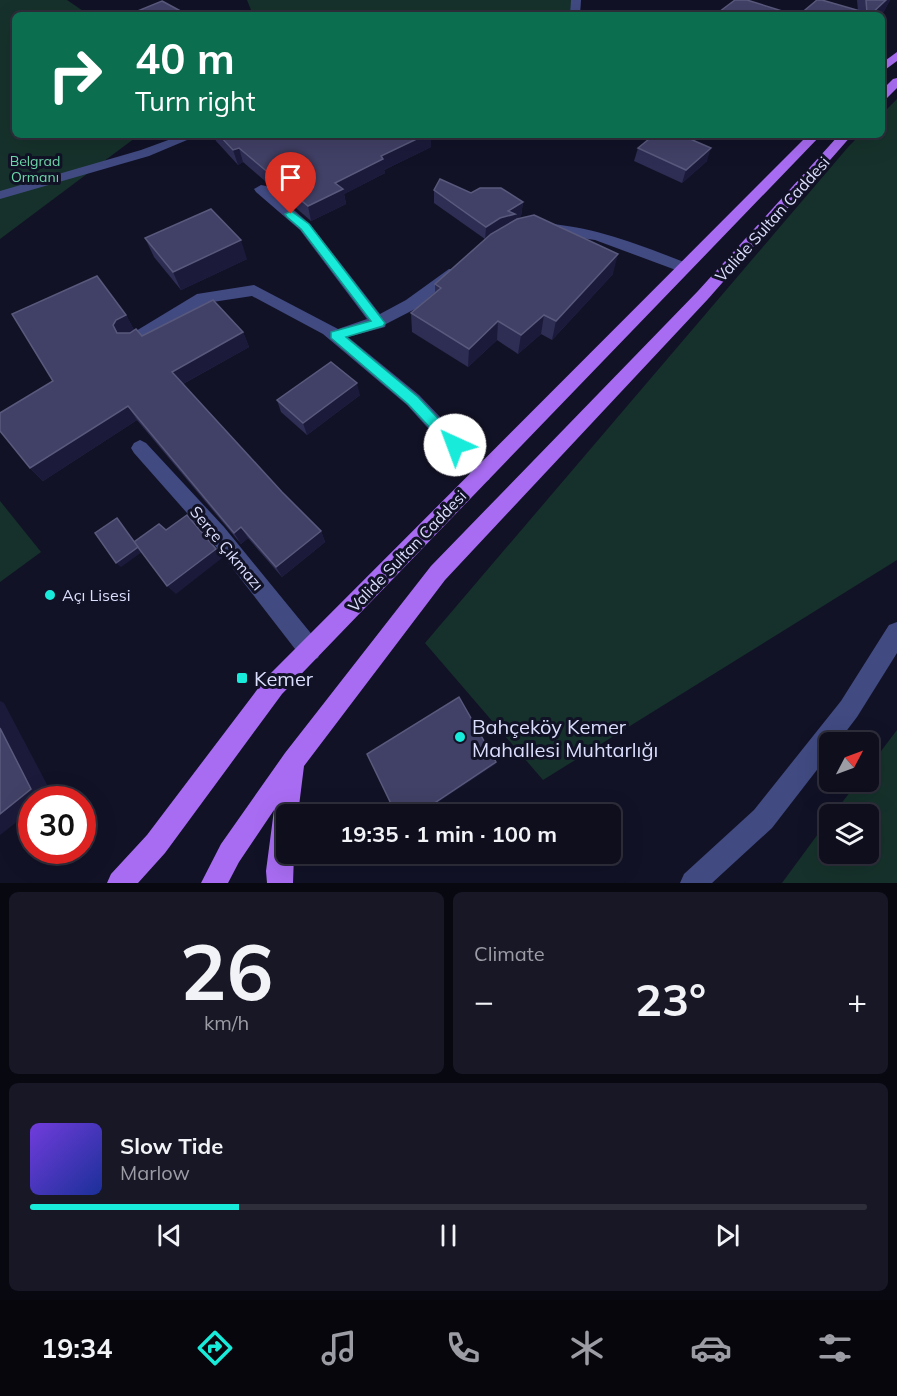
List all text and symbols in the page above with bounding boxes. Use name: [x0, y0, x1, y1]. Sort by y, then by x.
text: 40 m: [135, 32, 235, 85]
icon: right: [36, 36, 114, 114]
text: Turn right: [135, 84, 255, 118]
park label: Belgrad Ormanı: [10, 152, 60, 186]
pin: [265, 152, 316, 214]
street label: Valide Sultan Caddesi: [710, 152, 834, 286]
icon: arrive: [274, 161, 307, 194]
position arrow: [423, 413, 487, 477]
street label: Valide Sultan Caddesi: [344, 486, 470, 616]
street label: Serçe Çıkmazı: [186, 502, 268, 594]
place label: Açı Lisesi: [62, 585, 131, 605]
marker: Açı Lisesi: [43, 588, 57, 602]
place label: Kemer: [254, 666, 314, 691]
marker: Kemer: [235, 671, 249, 685]
place label: Bahçeköy Kemer Mahallesi Muhtarlığı: [472, 714, 658, 762]
marker: Bahçeköy Kemer Mahallesi Muhtarlığı: [453, 730, 467, 744]
north arrow: [819, 732, 879, 792]
map controls: [819, 732, 879, 864]
speed limit sign: 30: [18, 786, 96, 864]
button: layers: [819, 804, 879, 864]
text: 19:35 · 1 min · 100 m: [340, 820, 557, 848]
text: 26: [180, 922, 273, 1020]
text: Climate: [474, 941, 545, 966]
text: 23°: [635, 971, 706, 1027]
text: −: [474, 980, 494, 1021]
text: +: [847, 980, 867, 1021]
text: km/h: [204, 1010, 249, 1035]
text: Slow Tide: [120, 1132, 223, 1160]
text: Marlow: [120, 1160, 190, 1185]
icon: previous: [153, 1219, 186, 1252]
icon: pause: [432, 1219, 465, 1252]
icon: next: [711, 1219, 744, 1252]
icon: directions: [194, 1327, 236, 1369]
icon: music: [318, 1327, 360, 1369]
icon: phone: [442, 1327, 484, 1369]
icon: climate: [566, 1327, 608, 1369]
icon: car: [690, 1327, 732, 1369]
icon: filters: [814, 1327, 856, 1369]
text: 19:34: [41, 1331, 112, 1365]

